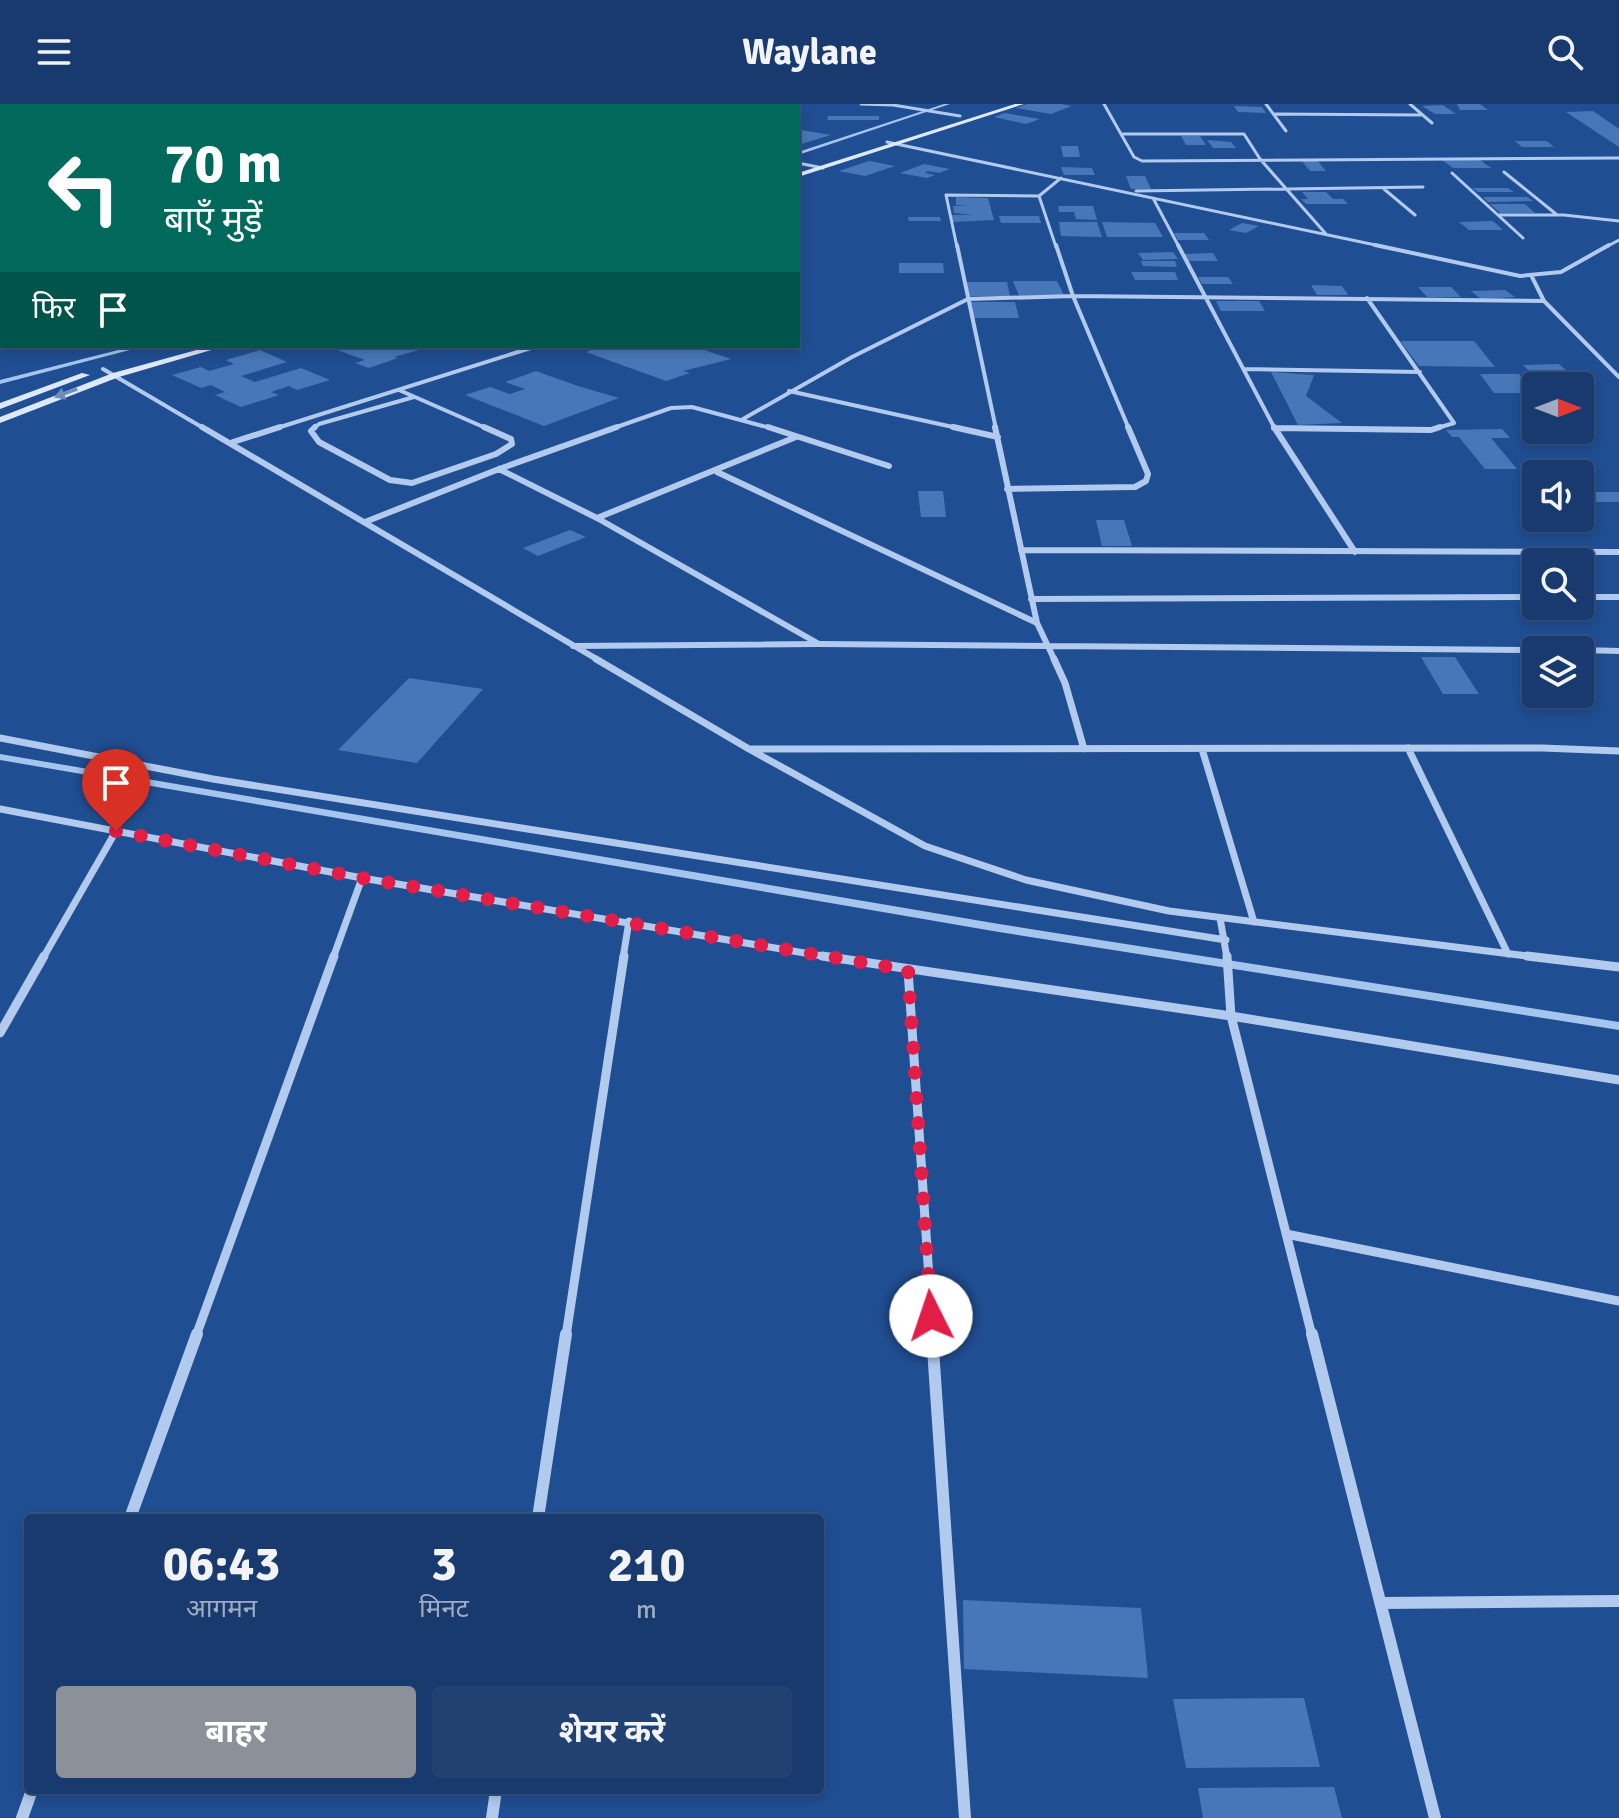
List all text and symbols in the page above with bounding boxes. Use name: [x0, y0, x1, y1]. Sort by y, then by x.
icon: menu: [32, 30, 76, 74]
text: Waylane: [742, 30, 877, 75]
icon: search: [1543, 30, 1587, 74]
text: 70 m: [164, 129, 282, 198]
icon: left: [32, 136, 136, 240]
text: बाएँ मुड़ें: [164, 198, 263, 243]
icon: arrive: [91, 288, 135, 332]
text: फिर: [32, 290, 75, 327]
north arrow: [1522, 372, 1594, 444]
map controls: [1522, 372, 1594, 708]
one-way arrow: [54, 387, 78, 400]
button: sound: [1522, 460, 1594, 532]
button: search: [1522, 548, 1594, 620]
button: layers: [1522, 636, 1594, 708]
pin: [82, 749, 150, 831]
icon: arrive: [94, 761, 138, 805]
position arrow: [889, 1274, 973, 1358]
text: 06:43: [163, 1535, 280, 1594]
text: 3: [431, 1535, 457, 1594]
text: 210: [608, 1536, 685, 1595]
text: आगमन: [186, 1593, 257, 1625]
text: मिनट: [419, 1593, 469, 1625]
text: m: [636, 1594, 657, 1626]
button: बाहर: [56, 1686, 416, 1778]
button: शेयर करें: [432, 1686, 792, 1778]

